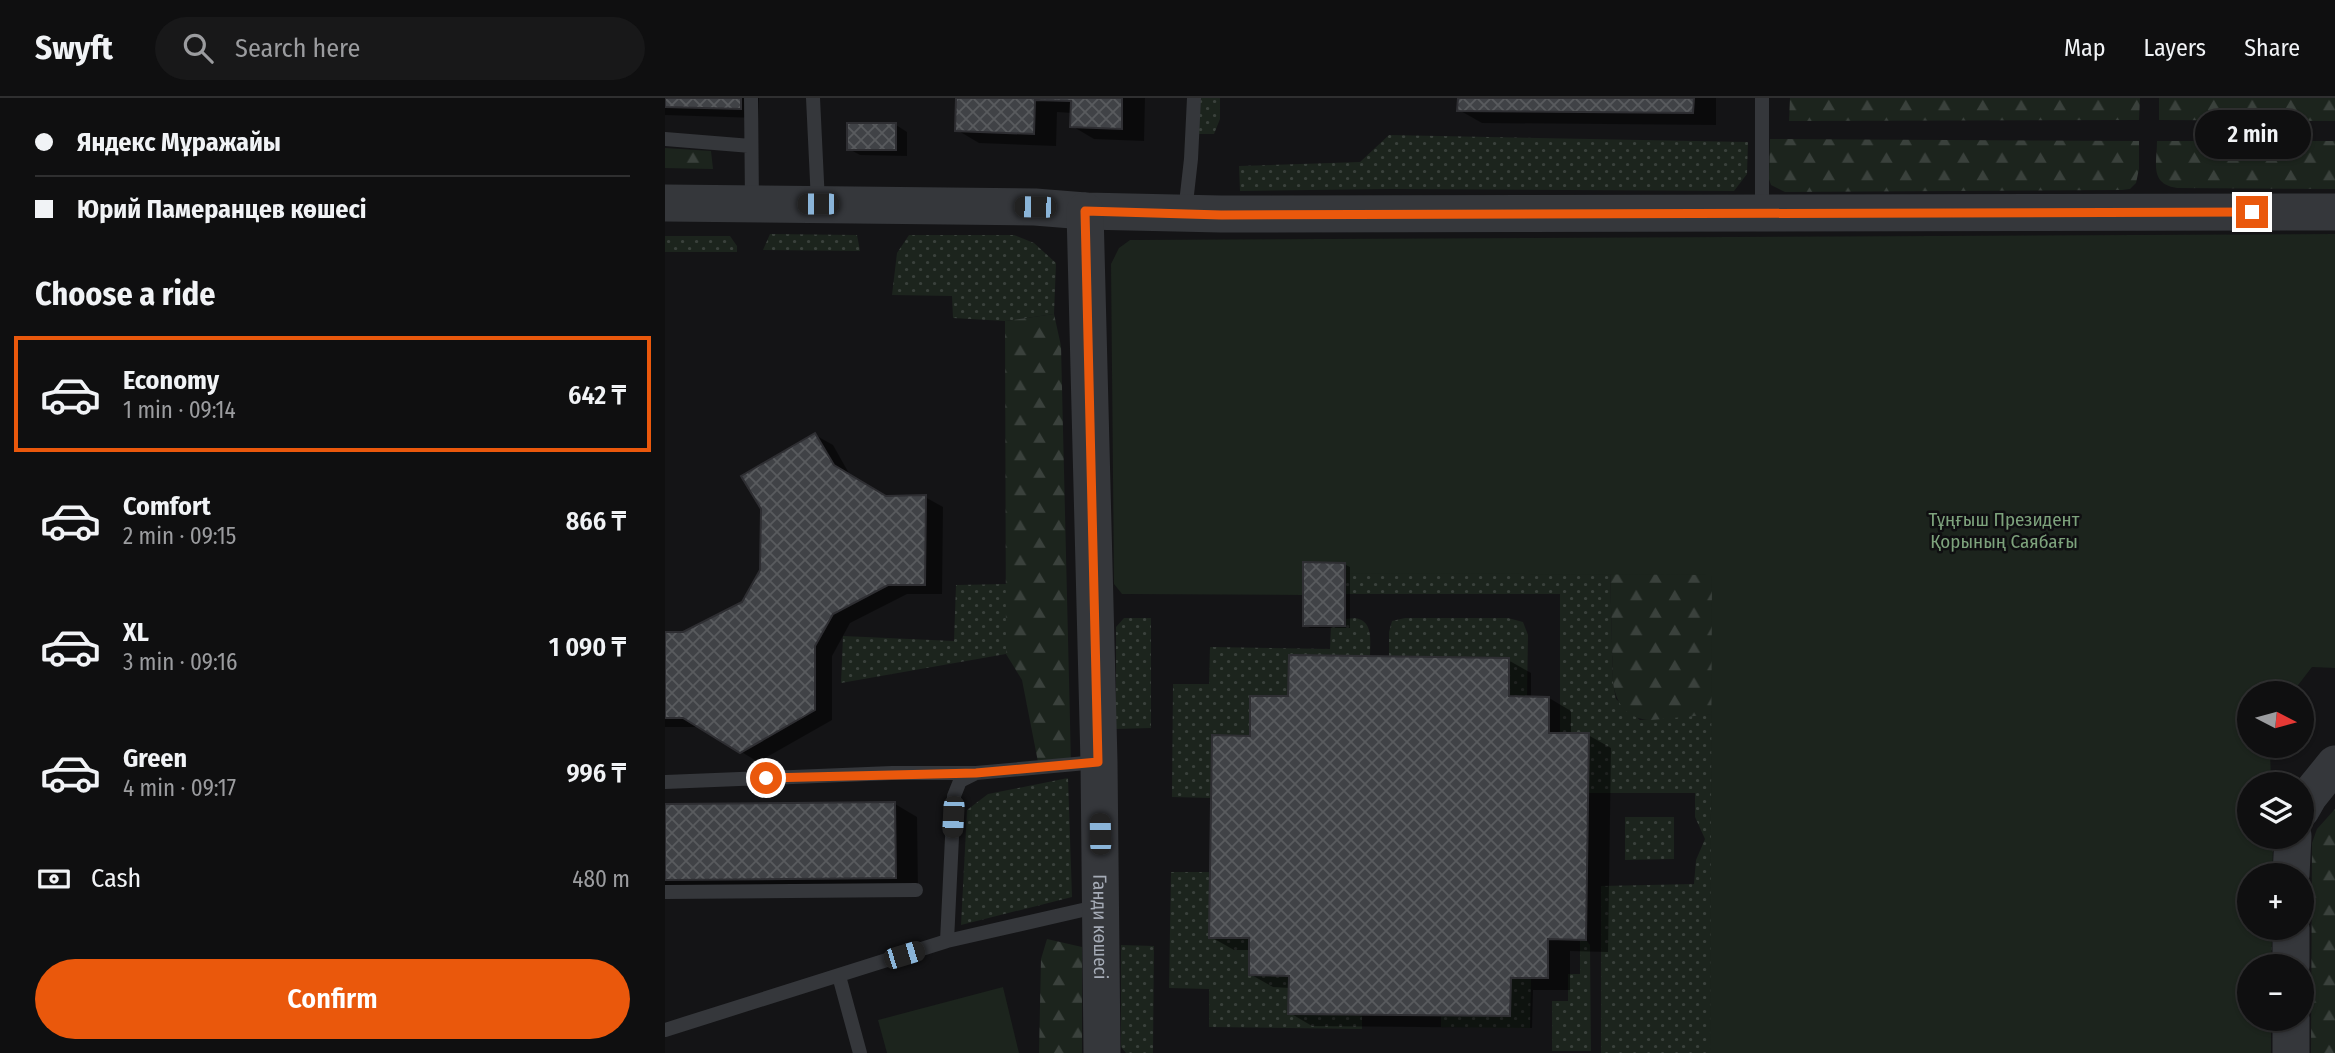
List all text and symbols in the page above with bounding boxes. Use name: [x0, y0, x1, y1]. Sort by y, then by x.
search box: [155, 17, 645, 80]
text: Swyft: [35, 28, 113, 68]
icon: search: [179, 29, 217, 67]
text: Search here: [235, 33, 360, 64]
text: Map: [2064, 34, 2106, 62]
text: Layers: [2144, 34, 2206, 62]
text: Share: [2244, 34, 2300, 62]
callout: 2 min: [2194, 110, 2310, 159]
text: 2 min: [2227, 120, 2279, 148]
text: Яндекс Мұражайы: [77, 127, 281, 158]
text: Юрий Памеранцев көшесі: [77, 194, 367, 225]
car: [798, 194, 840, 215]
car: [1014, 196, 1057, 218]
route end: [2236, 196, 2268, 228]
text: Choose a ride: [35, 275, 216, 313]
icon: car: [39, 363, 102, 426]
text: Economy: [123, 365, 219, 396]
text: 642 ₸: [568, 380, 626, 411]
text: 1 min · 09:14: [123, 396, 236, 424]
icon: car: [39, 489, 102, 552]
text: Comfort: [123, 491, 211, 522]
text: 866 ₸: [566, 506, 626, 537]
park label: Тұңғыш Президент Қорының Саябағы: [1929, 508, 2080, 553]
text: 2 min · 09:15: [123, 522, 236, 550]
icon: car: [39, 615, 102, 678]
text: XL: [123, 617, 149, 648]
text: 1 090 ₸: [549, 632, 626, 663]
text: 3 min · 09:16: [123, 648, 237, 676]
north arrow: [2237, 681, 2313, 758]
map controls: [2237, 681, 2314, 1031]
icon: car: [39, 741, 102, 804]
text: Green: [123, 743, 187, 774]
text: 996 ₸: [566, 758, 626, 789]
route start: [750, 762, 782, 794]
button: layers: [2237, 772, 2314, 849]
text: 4 min · 09:17: [123, 774, 236, 802]
car: [942, 795, 965, 839]
car: [1090, 813, 1111, 855]
icon: cash: [35, 860, 73, 898]
text: Cash: [91, 863, 141, 894]
button: +: [2237, 863, 2314, 940]
text: 480 m: [572, 865, 630, 893]
street label: Ганди көшесі: [1089, 874, 1113, 980]
car: [881, 939, 928, 971]
button: −: [2237, 954, 2314, 1031]
button: Confirm: [35, 959, 630, 1039]

